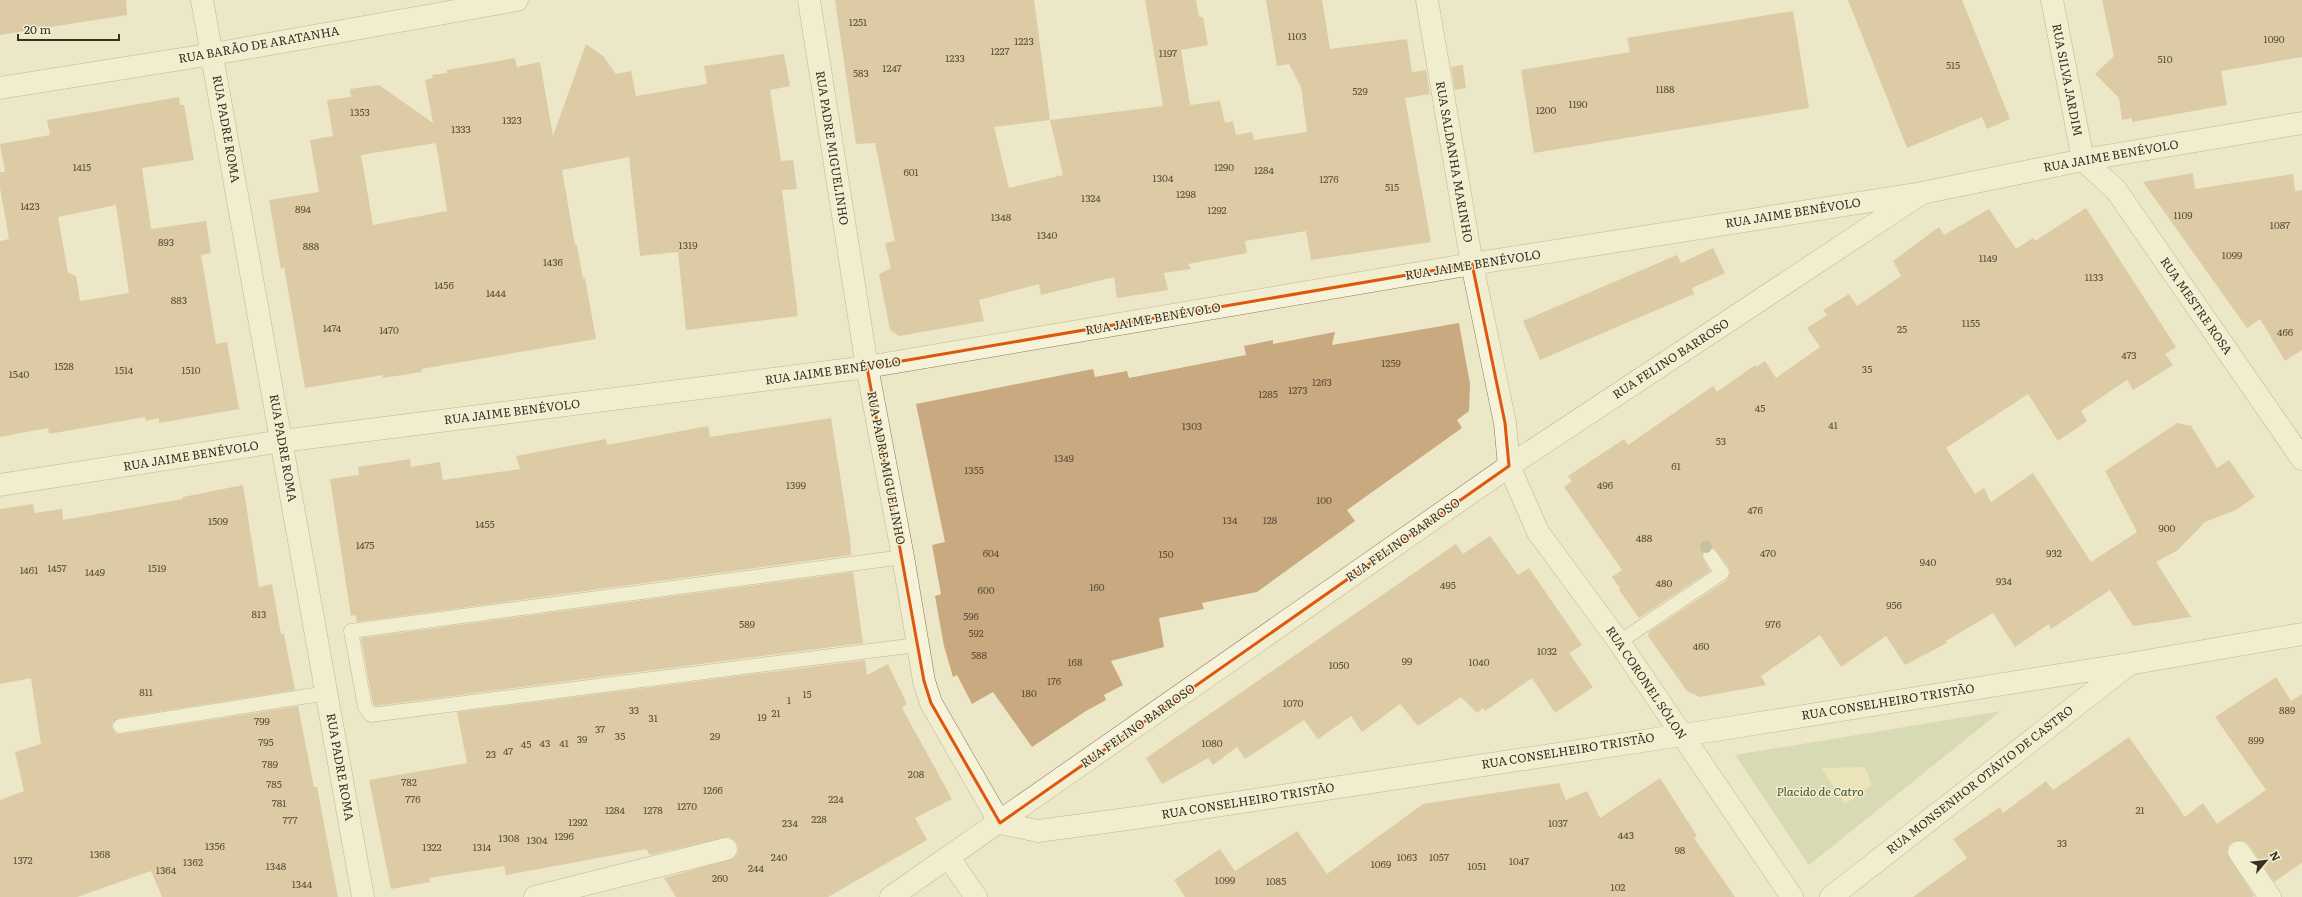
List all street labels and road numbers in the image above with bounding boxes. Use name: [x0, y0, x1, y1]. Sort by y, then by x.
street label: RUA BARÃO DE ARATANHA: [177, 21, 341, 67]
street label: RUA SILVA JARDIM: [2048, 22, 2088, 138]
street label: RUA PADRE MIGUELINHO: [812, 69, 854, 226]
street label: RUA PADRE ROMA: [209, 73, 245, 184]
street label: RUA SALDANHA MARINHO: [1432, 80, 1478, 244]
street label: RUA JAIME BENÉVOLO: [2042, 134, 2180, 176]
street label: RUA JAIME BENÉVOLO: [1724, 192, 1862, 232]
street label: RUA JAIME BENÉVOLO: [1404, 244, 1542, 284]
street label: RUA MESTRE ROSA: [2156, 253, 2237, 358]
street label: RUA JAIME BENÉVOLO: [1084, 297, 1222, 339]
street label: RUA FELINO BARROSO: [1609, 314, 1732, 403]
street label: RUA JAIME BENÉVOLO: [764, 352, 902, 388]
street label: RUA PADRE MIGUELINHO: [863, 389, 911, 546]
street label: RUA PADRE ROMA: [266, 392, 302, 503]
street label: RUA JAIME BENÉVOLO: [443, 394, 581, 428]
street label: RUA JAIME BENÉVOLO: [122, 435, 260, 475]
street label: RUA FELINO BARROSO: [1342, 493, 1463, 586]
street label: RUA CORONEL SÓLON: [1602, 622, 1692, 743]
street label: RUA CONSELHEIRO TRISTÃO: [1800, 678, 1976, 724]
street label: RUA FELINO BARROSO: [1077, 679, 1198, 772]
street label: RUA MONSENHOR OTÁVIO DE CASTRO: [1882, 700, 2077, 858]
street label: RUA PADRE ROMA: [323, 711, 359, 822]
street label: RUA CONSELHEIRO TRISTÃO: [1480, 727, 1656, 773]
street label: RUA CONSELHEIRO TRISTÃO: [1160, 777, 1336, 823]

